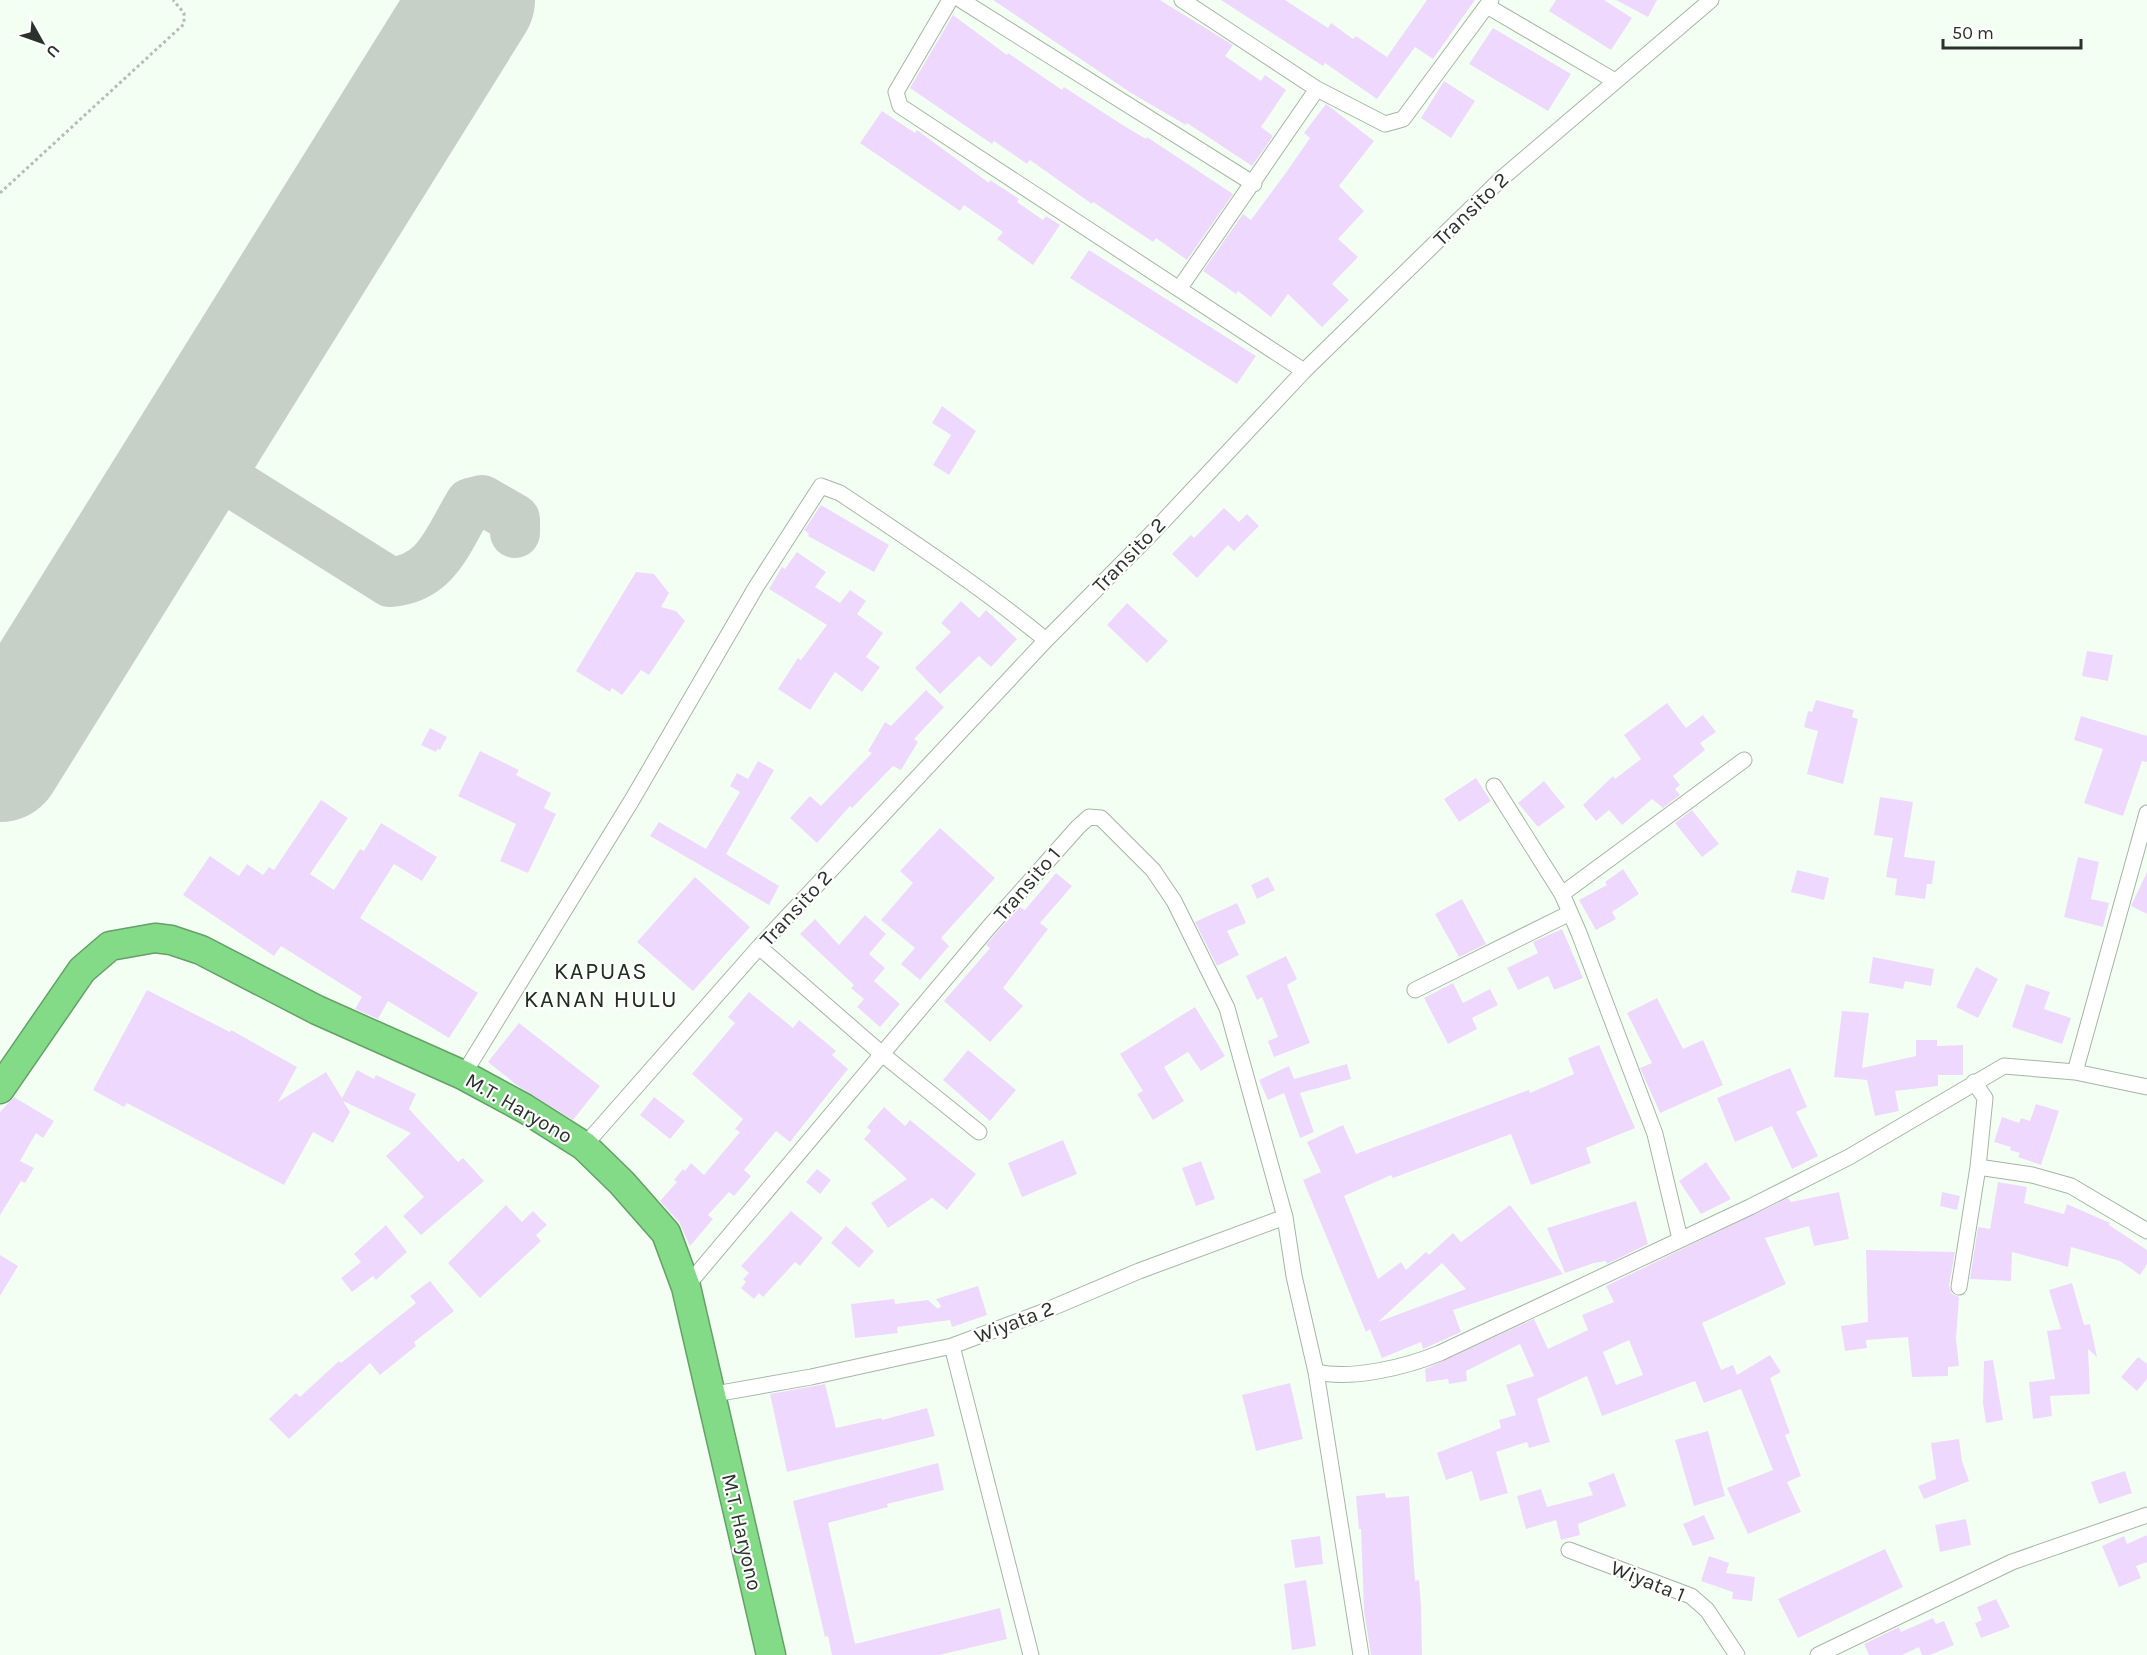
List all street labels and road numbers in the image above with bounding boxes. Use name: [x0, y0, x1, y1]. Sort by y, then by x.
street label: Transito 2: [1429, 167, 1513, 251]
street label: Transito 2: [1087, 513, 1171, 597]
street label: Transito 1: [989, 842, 1065, 926]
street label: Transito 2: [755, 865, 837, 951]
street label: M.T. Haryono: [461, 1068, 577, 1148]
street label: Wiyata 2: [971, 1296, 1057, 1348]
street label: M.T. Haryono: [717, 1471, 767, 1593]
street label: Wiyata 1: [1607, 1555, 1689, 1607]

